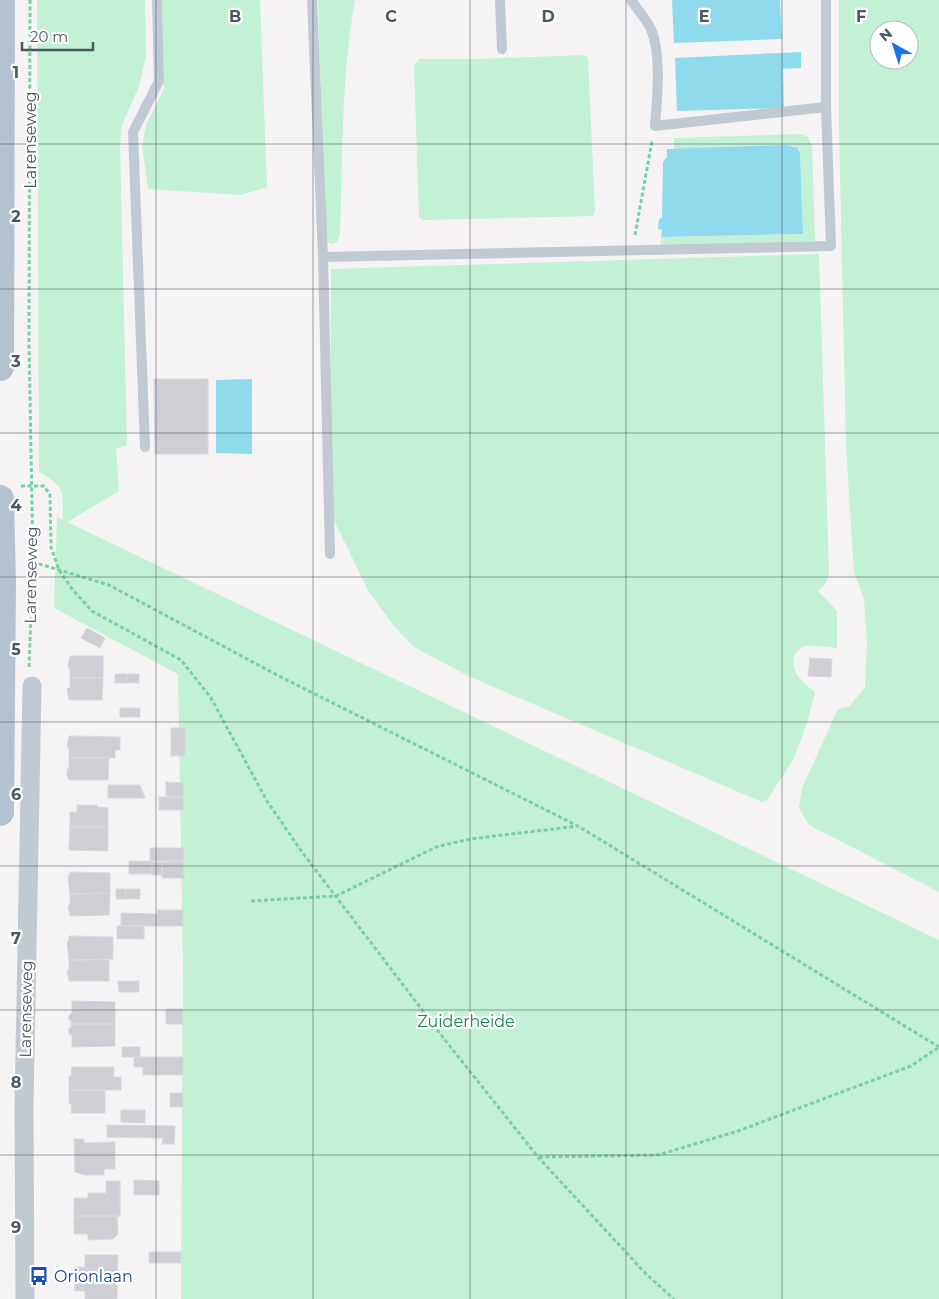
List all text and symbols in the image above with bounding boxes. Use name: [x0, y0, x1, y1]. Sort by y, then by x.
text: B: [229, 7, 241, 26]
text: C: [385, 7, 397, 26]
text: D: [541, 7, 555, 26]
text: E: [699, 7, 709, 26]
text: F: [856, 7, 866, 26]
scale bar: [22, 20, 94, 52]
north arrow: [869, 20, 919, 70]
text: N: [876, 24, 896, 45]
text: 20 m: [30, 27, 68, 46]
text: 1: [13, 63, 19, 82]
street label: Larenseweg: [21, 91, 40, 189]
text: 2: [11, 207, 21, 226]
text: 3: [10, 352, 21, 371]
text: 4: [10, 496, 22, 515]
street label: Larenseweg: [21, 526, 41, 624]
text: 5: [11, 640, 21, 659]
text: 6: [11, 785, 21, 804]
text: 7: [11, 929, 21, 948]
street label: Larenseweg: [16, 960, 36, 1058]
park label: Zuiderheide: [417, 1012, 515, 1031]
text: 8: [11, 1073, 21, 1092]
text: 9: [11, 1218, 21, 1237]
bus stop icon: Orionlaan: [28, 1265, 50, 1287]
place label: Orionlaan: [54, 1267, 133, 1286]

